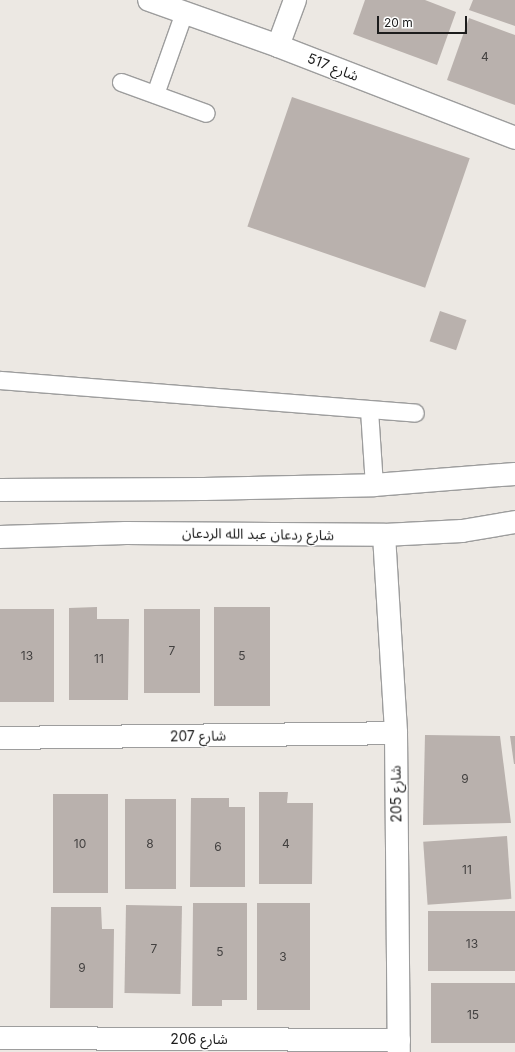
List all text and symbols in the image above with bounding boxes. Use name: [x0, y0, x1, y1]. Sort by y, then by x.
scale bar: [379, 8, 469, 34]
text: 20 m: [384, 15, 413, 30]
street label: شارع 517: [305, 50, 361, 84]
house number: 4: [481, 50, 489, 64]
street label: شارع ردعان عبد الله الردعان: [182, 524, 334, 544]
house number: 7: [169, 644, 175, 658]
house number: 13: [21, 649, 33, 663]
house number: 5: [238, 649, 246, 663]
house number: 11: [94, 652, 104, 666]
street label: شارع 207: [170, 727, 226, 745]
street label: شارع 205: [387, 765, 405, 823]
house number: 9: [461, 772, 469, 786]
house number: 10: [74, 837, 86, 851]
house number: 8: [146, 837, 154, 851]
house number: 4: [282, 837, 290, 851]
house number: 6: [214, 840, 222, 854]
house number: 11: [462, 863, 472, 877]
house number: 13: [466, 937, 478, 951]
house number: 7: [151, 942, 157, 956]
house number: 5: [216, 945, 224, 959]
house number: 3: [279, 950, 287, 964]
house number: 9: [78, 961, 86, 975]
house number: 15: [467, 1008, 479, 1022]
street label: شارع 206: [170, 1031, 228, 1047]

